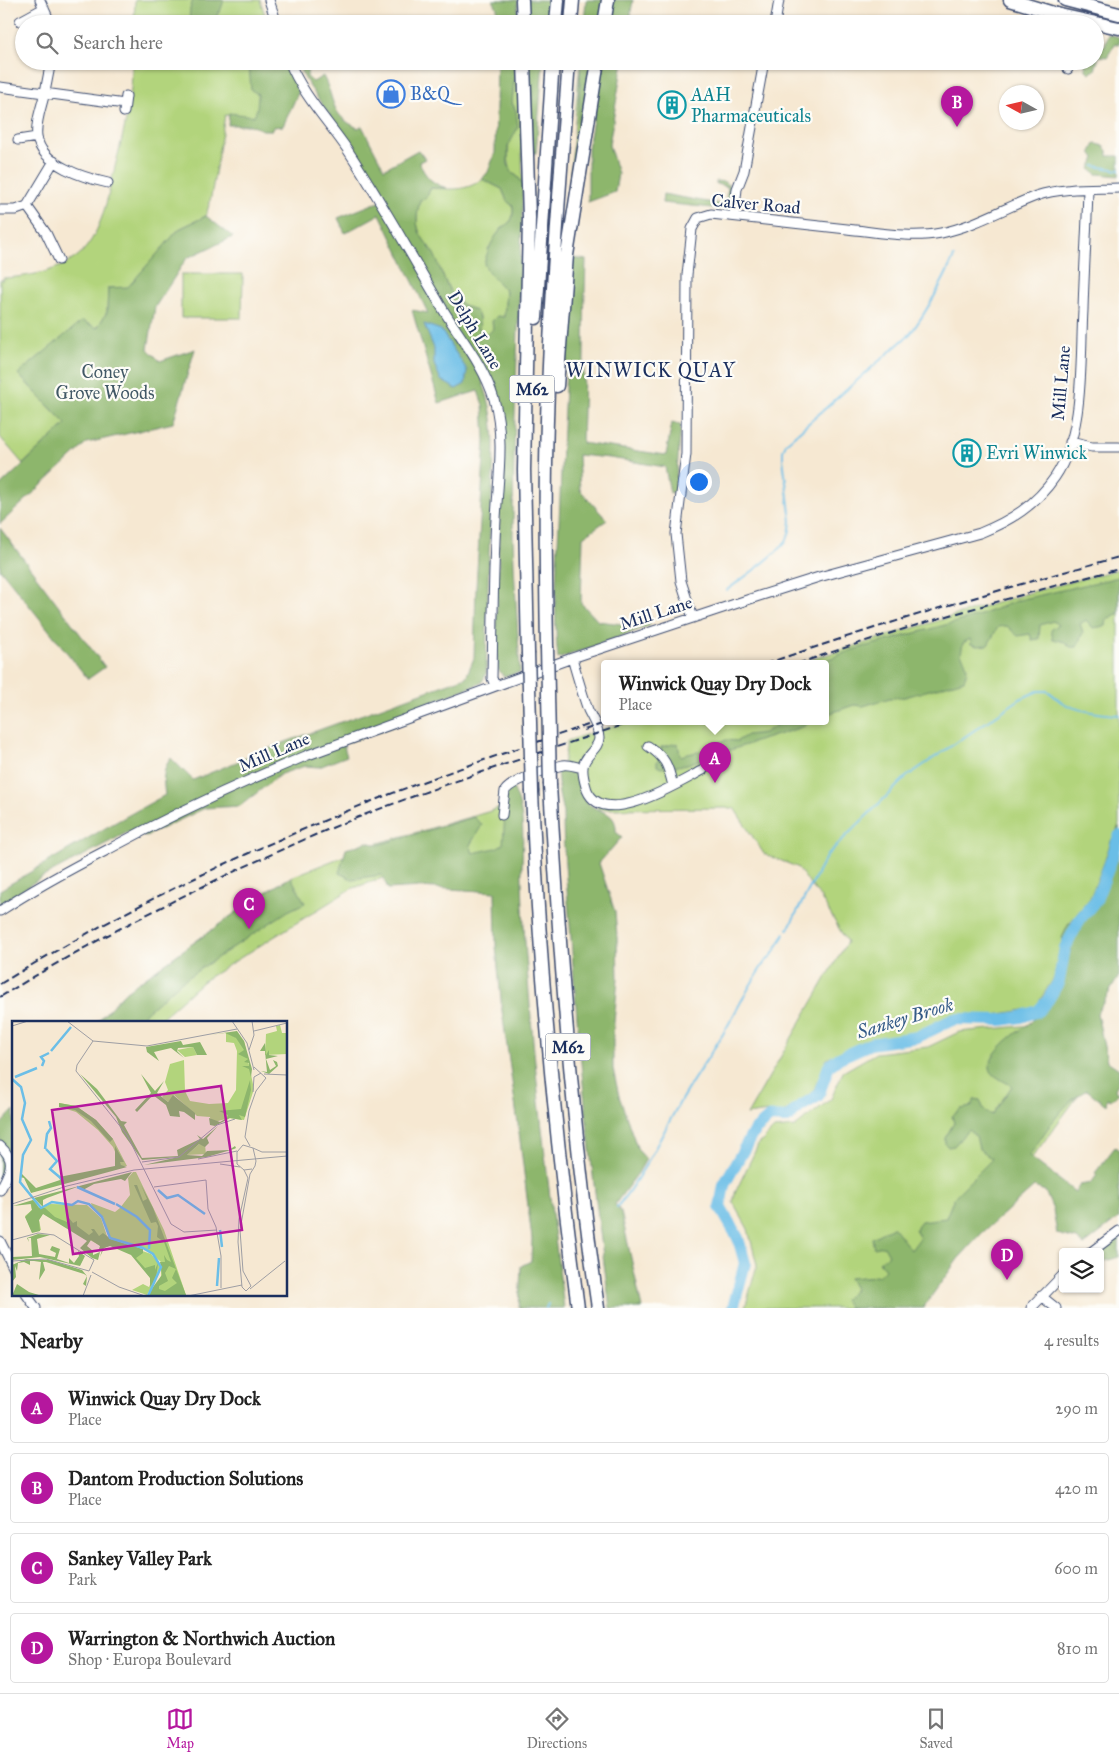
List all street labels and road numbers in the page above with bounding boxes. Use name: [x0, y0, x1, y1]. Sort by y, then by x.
street label: Calver Road: [710, 189, 802, 219]
street label: Delph Lane: [443, 287, 507, 373]
street label: Mill Lane: [1047, 345, 1075, 421]
road number: M62: [510, 376, 554, 402]
street label: Mill Lane: [617, 591, 695, 635]
street label: Mill Lane: [235, 727, 313, 777]
road number: M62: [546, 1034, 590, 1060]

